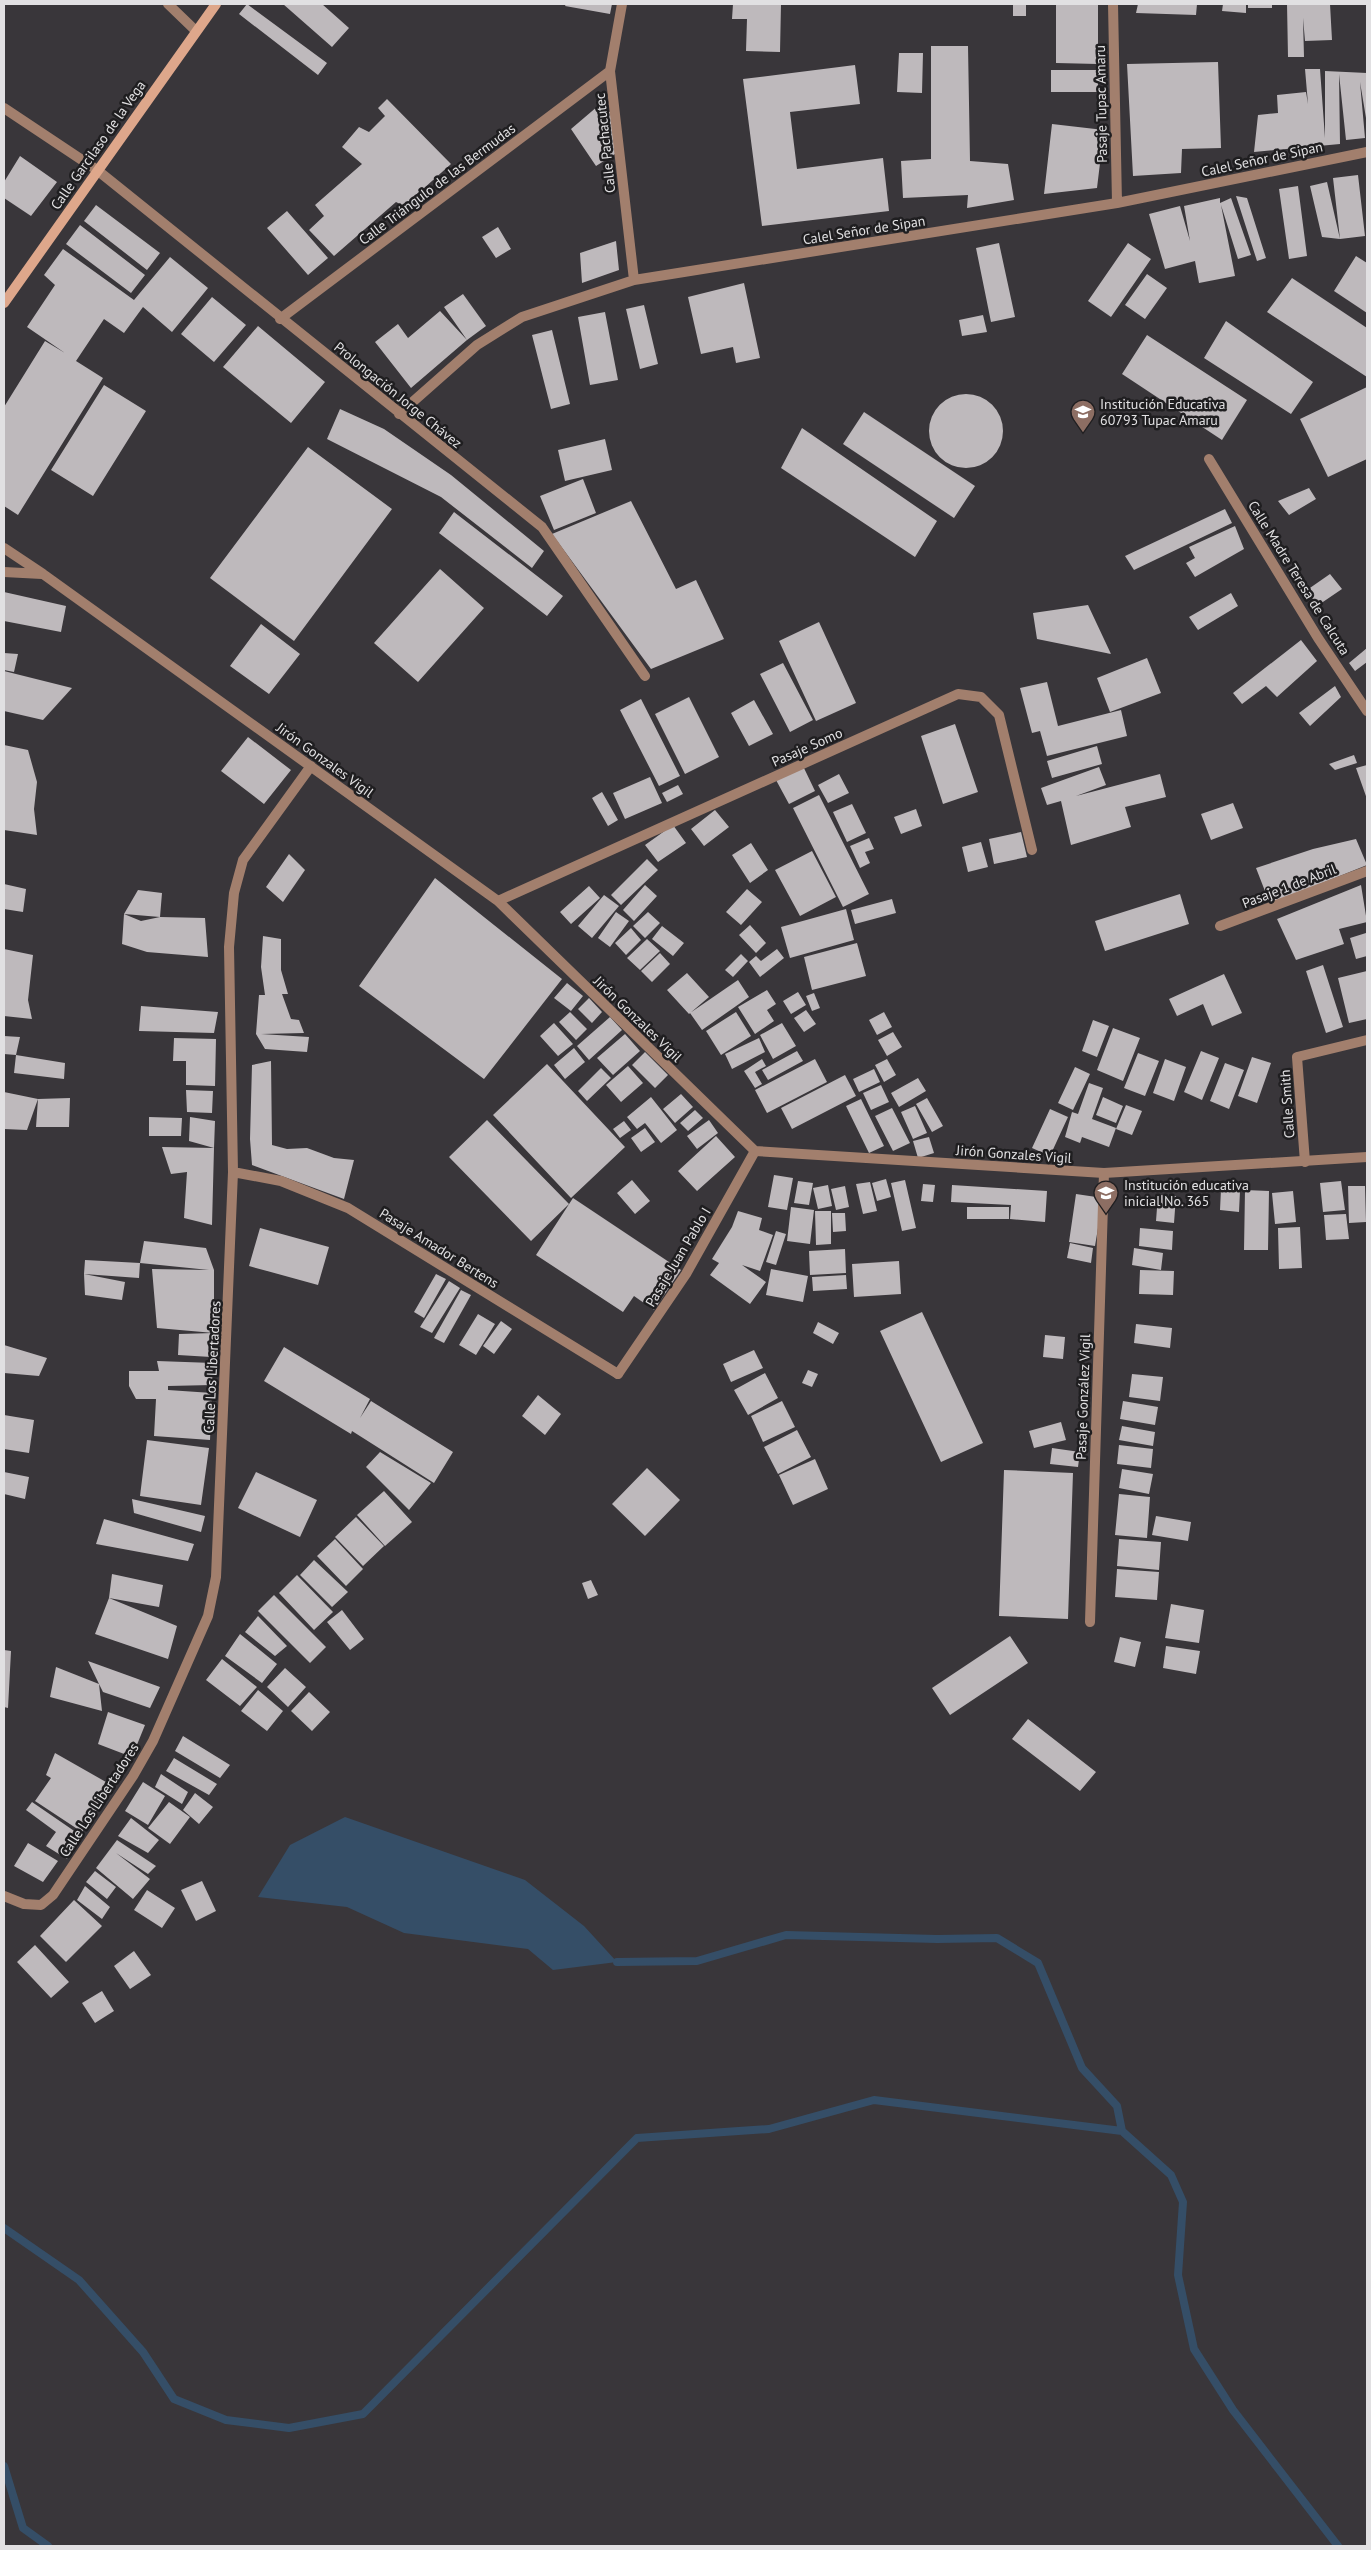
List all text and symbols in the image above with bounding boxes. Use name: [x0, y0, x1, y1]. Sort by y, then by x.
street label: Pasaje Tupac Amaru: [1091, 45, 1111, 163]
street label: Calle Garcilaso de la Vega: [47, 77, 149, 213]
street label: Calle Pachacutec: [591, 92, 619, 194]
street label: Calle Triángulo de las Bermudas: [355, 119, 519, 249]
street label: Calel Señor de Sipan: [1200, 137, 1324, 181]
street label: Calel Señor de Sipan: [802, 211, 926, 249]
street label: Prolongación Jorge Chávez: [330, 338, 466, 452]
place label: Institución Educativa 60793 Tupac Amaru: [1100, 395, 1225, 429]
school or university icon: Institución Educativa 60793 Tupac Amaru: [1070, 399, 1096, 433]
street label: Calle Madre Teresa de Calcuta: [1244, 497, 1354, 659]
street label: Jirón Gonzales Vigil: [272, 718, 377, 801]
street label: Pasaje Somo: [769, 723, 845, 771]
street label: Pasaje 1 de Abril: [1239, 860, 1339, 912]
street label: Jirón Gonzales Vigil: [589, 972, 686, 1066]
street label: Calle Smith: [1276, 1069, 1298, 1139]
street label: Jirón Gonzales Vigil: [955, 1141, 1072, 1167]
place label: Institución educativa inicial No. 365: [1124, 1176, 1249, 1210]
school or university icon: Institución educativa inicial No. 365: [1093, 1180, 1119, 1214]
street label: Pasaje Amador Bertens: [376, 1204, 502, 1292]
street label: Pasaje Juan Pablo I: [641, 1204, 715, 1310]
street label: Calle Los Libertadores: [200, 1300, 224, 1434]
street label: Pasaje González Vigil: [1072, 1334, 1094, 1460]
street label: Calle Los Libertadores: [55, 1739, 143, 1861]

